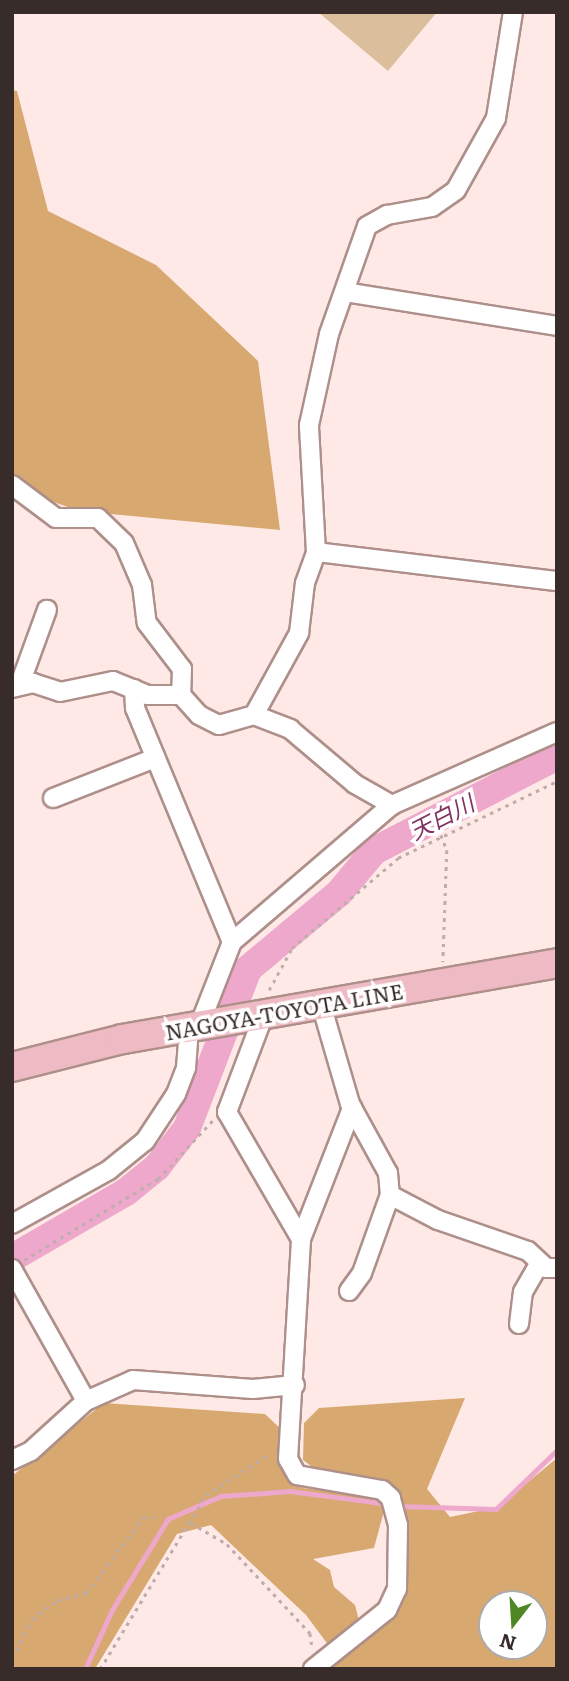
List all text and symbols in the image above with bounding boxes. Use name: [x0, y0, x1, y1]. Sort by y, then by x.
water label: 天白川: [404, 788, 478, 844]
street label: NAGOYA-TOYOTA LINE: [163, 978, 405, 1044]
north arrow: [478, 1590, 548, 1660]
text: N: [496, 1627, 519, 1659]

